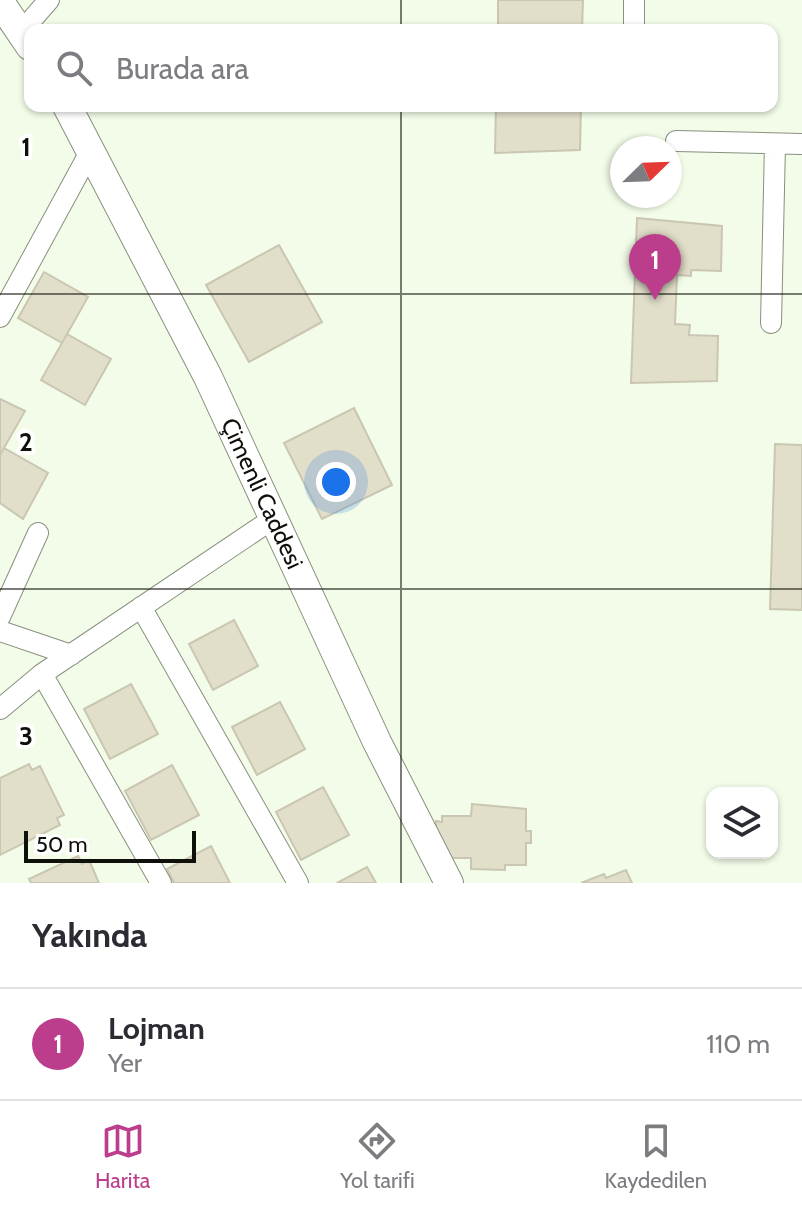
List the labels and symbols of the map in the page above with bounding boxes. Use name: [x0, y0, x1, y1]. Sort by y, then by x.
text: 1: [21, 131, 31, 163]
north arrow: [610, 136, 682, 208]
pin: 1: [629, 234, 681, 300]
street label: Çimenli Caddesi: [215, 413, 310, 574]
text: 2: [19, 426, 33, 458]
your location: [316, 462, 356, 502]
text: 3: [19, 720, 33, 752]
scale bar: [24, 827, 196, 863]

